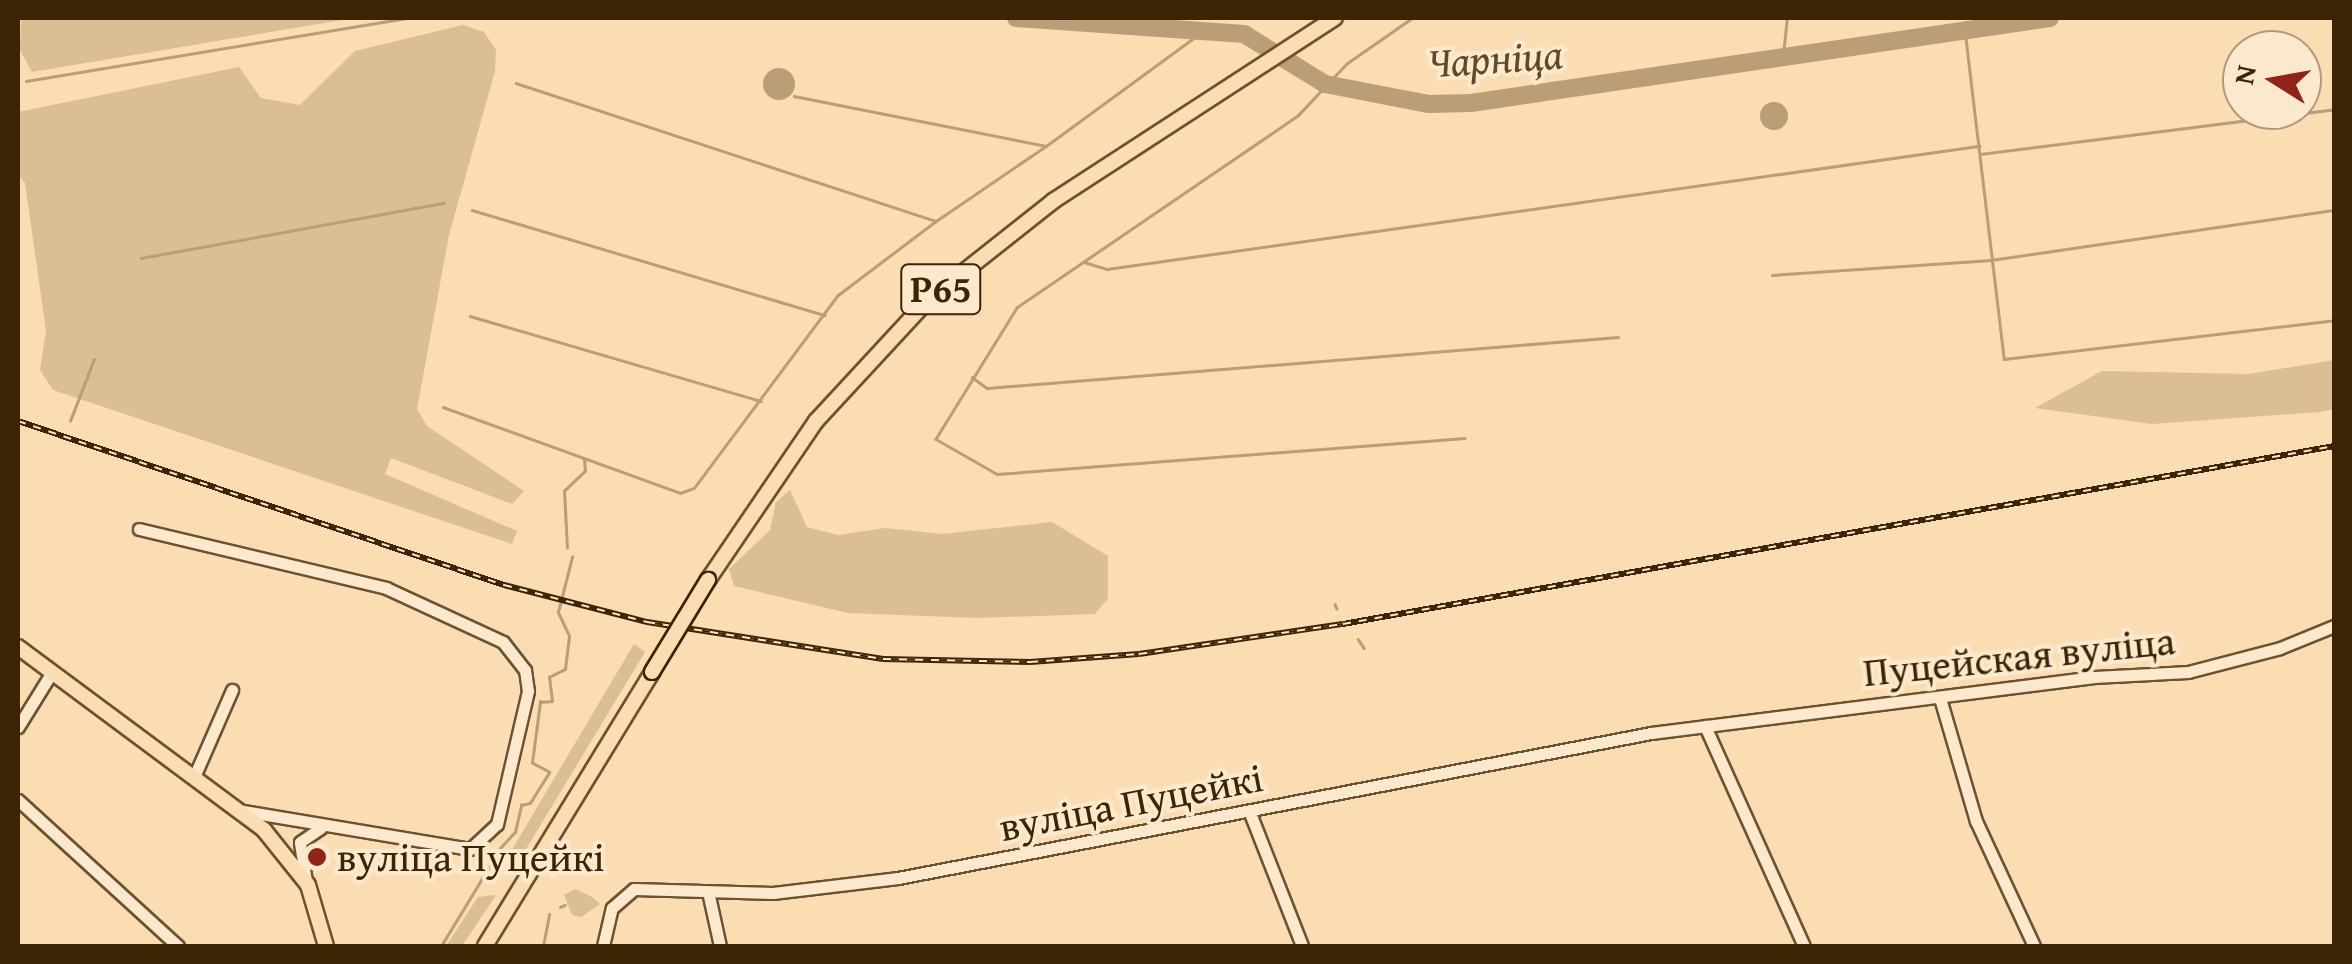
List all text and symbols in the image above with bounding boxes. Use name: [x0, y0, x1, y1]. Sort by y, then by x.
water label: Чарніца: [1426, 28, 1564, 88]
north arrow: [2222, 30, 2322, 130]
text: N: [2222, 61, 2266, 88]
road number: Р65: [898, 256, 984, 322]
street label: Пуцейская вуліца: [1861, 616, 2177, 696]
street label: вуліца Пуцейкі: [995, 753, 1267, 851]
place label: вуліца Пуцейкі: [337, 833, 604, 881]
marker: вуліца Пуцейкі: [306, 846, 328, 868]

